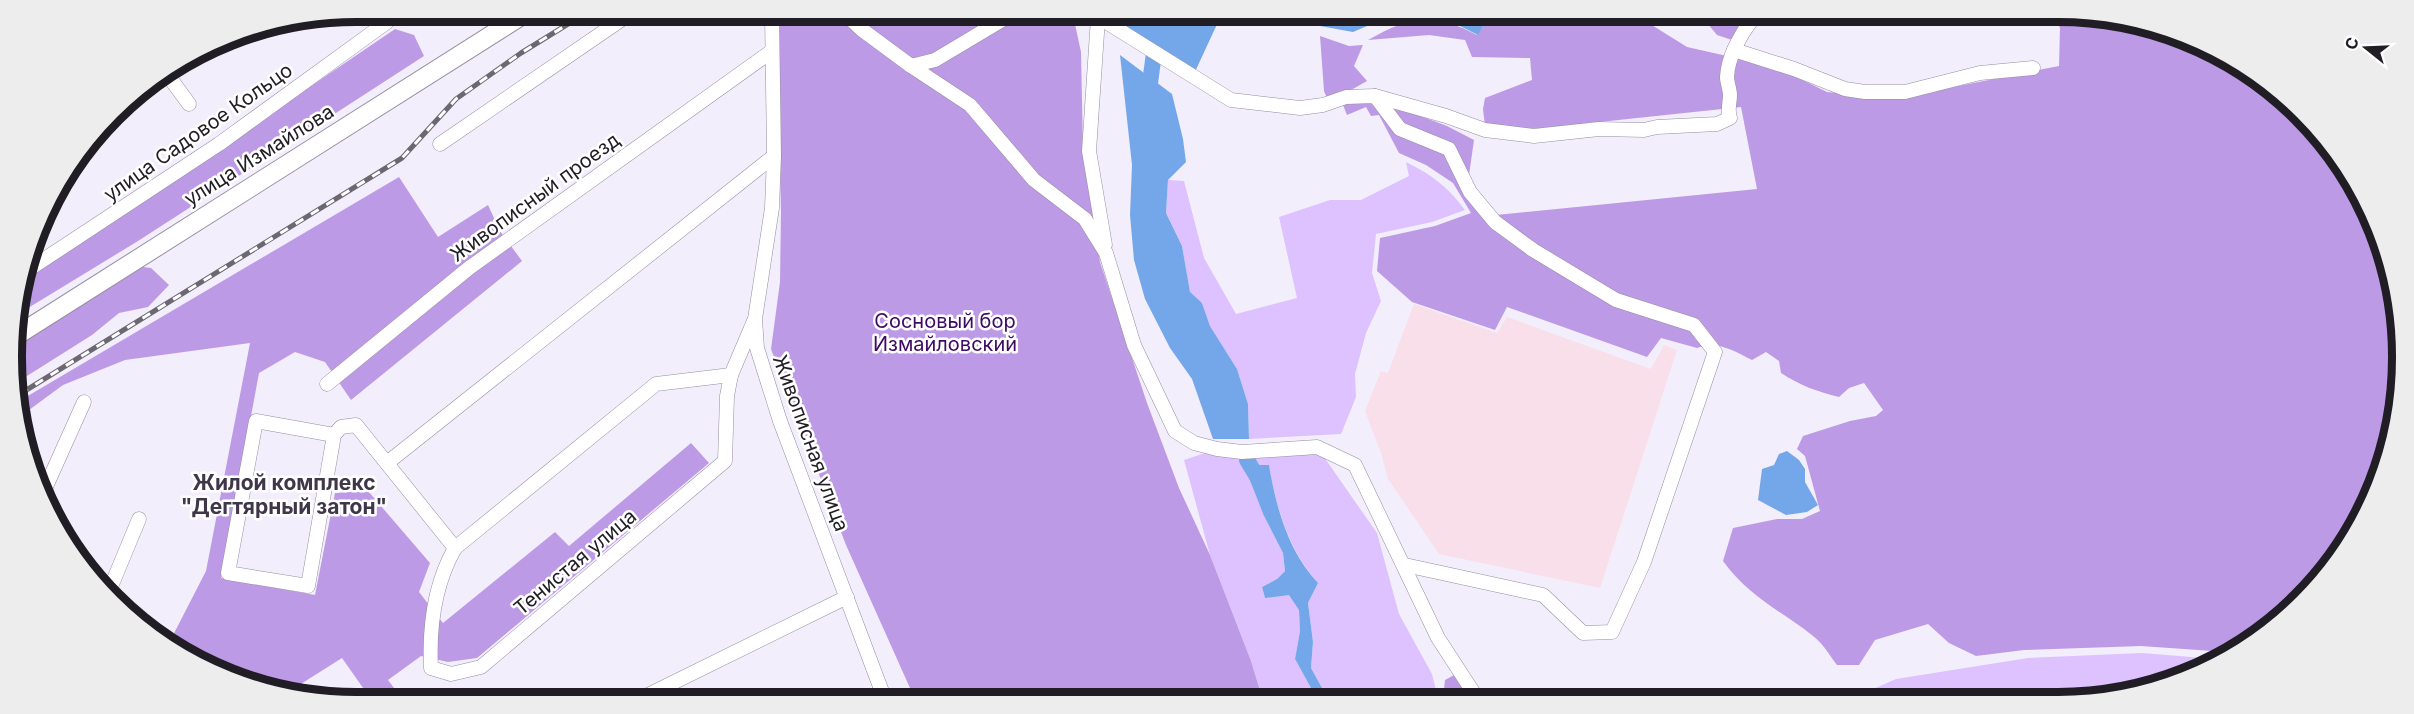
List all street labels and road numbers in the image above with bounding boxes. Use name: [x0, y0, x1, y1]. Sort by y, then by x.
street label: улица Садовое Кольцо: [99, 58, 297, 206]
street label: улица Измайлова: [180, 99, 338, 211]
street label: Живописный проезд: [446, 128, 624, 266]
street label: Живописная улица: [768, 352, 854, 534]
street label: Тенистая улица: [509, 504, 641, 620]

